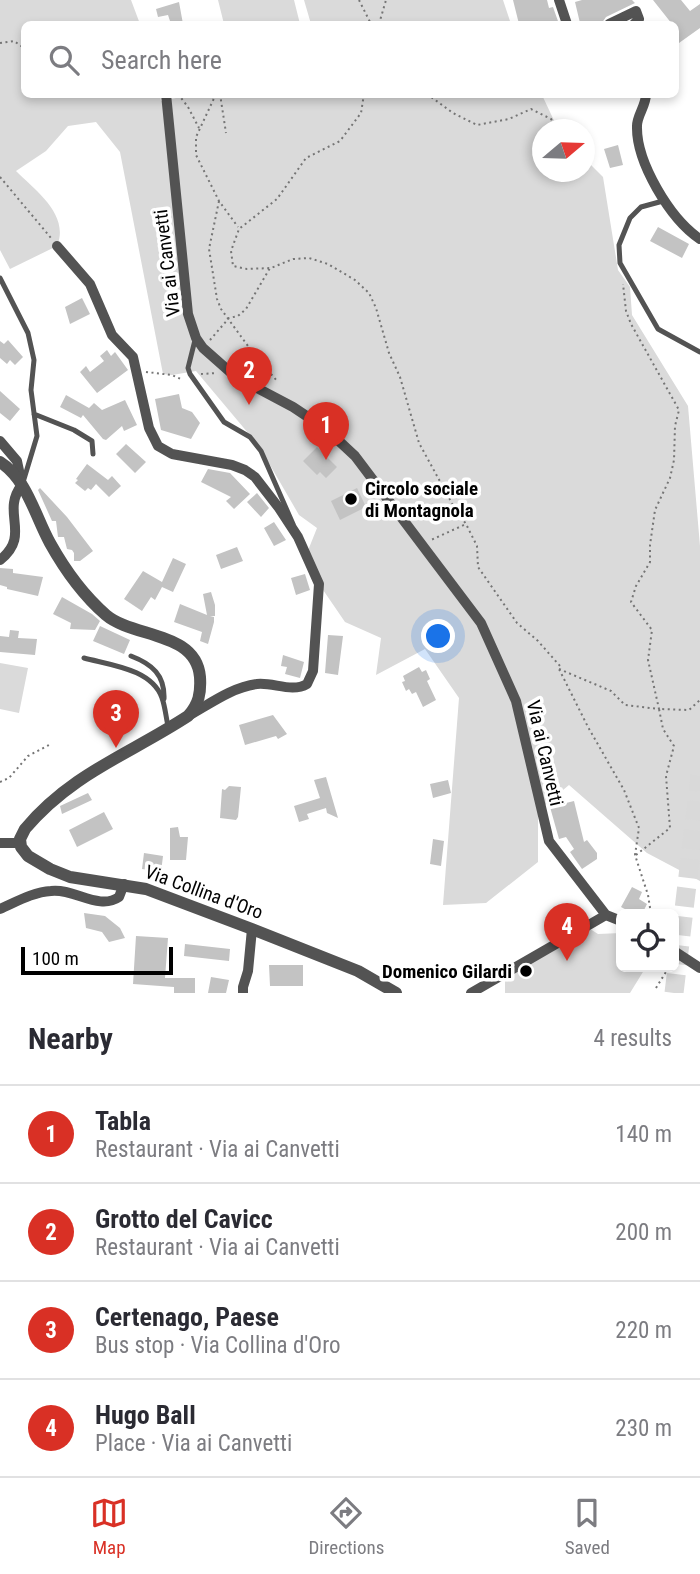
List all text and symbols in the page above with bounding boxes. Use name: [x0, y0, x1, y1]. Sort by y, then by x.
search box: [21, 21, 679, 98]
icon: search: [45, 41, 83, 79]
text: Search here: [101, 45, 222, 75]
north arrow: [532, 119, 595, 182]
street label: Via ai Canvetti: [149, 208, 185, 318]
pin: 2: [226, 347, 272, 405]
pin: 1: [303, 402, 349, 460]
place label: Circolo sociale di Montagnola: [365, 477, 478, 522]
marker: Circolo sociale di Montagnola: [343, 491, 359, 507]
your location: [421, 619, 455, 653]
pin: 3: [93, 690, 139, 748]
street label: Via ai Canvetti: [522, 698, 568, 808]
street label: Via Collina d'Oro: [142, 860, 266, 924]
pin: 4: [544, 903, 590, 961]
map controls: [616, 909, 679, 972]
button: locate: [616, 909, 679, 972]
scale bar: [21, 944, 173, 976]
text: 100 m: [32, 947, 79, 970]
place label: Domenico Gilardi: [382, 960, 512, 983]
marker: Domenico Gilardi: [518, 963, 534, 979]
text: Nearby: [28, 1021, 113, 1056]
text: 4 results: [594, 1025, 672, 1052]
text: Tabla: [95, 1106, 151, 1136]
text: 1: [45, 1121, 57, 1148]
text: 140 m: [615, 1121, 672, 1148]
text: Restaurant · Via ai Canvetti: [95, 1136, 340, 1163]
text: Grotto del Cavicc: [95, 1204, 273, 1234]
text: 2: [45, 1219, 57, 1246]
text: 200 m: [615, 1219, 672, 1246]
text: Restaurant · Via ai Canvetti: [95, 1234, 340, 1261]
text: Certenago, Paese: [95, 1302, 279, 1332]
text: 3: [45, 1317, 57, 1344]
text: 220 m: [615, 1317, 672, 1344]
text: Bus stop · Via Collina d'Oro: [95, 1332, 340, 1359]
text: Hugo Ball: [95, 1400, 196, 1430]
text: 4: [45, 1415, 57, 1442]
text: 230 m: [615, 1415, 672, 1442]
text: Place · Via ai Canvetti: [95, 1430, 292, 1457]
tab: Map: [90, 1494, 128, 1559]
tab: Directions: [308, 1494, 384, 1559]
tab: Saved: [565, 1494, 610, 1559]

